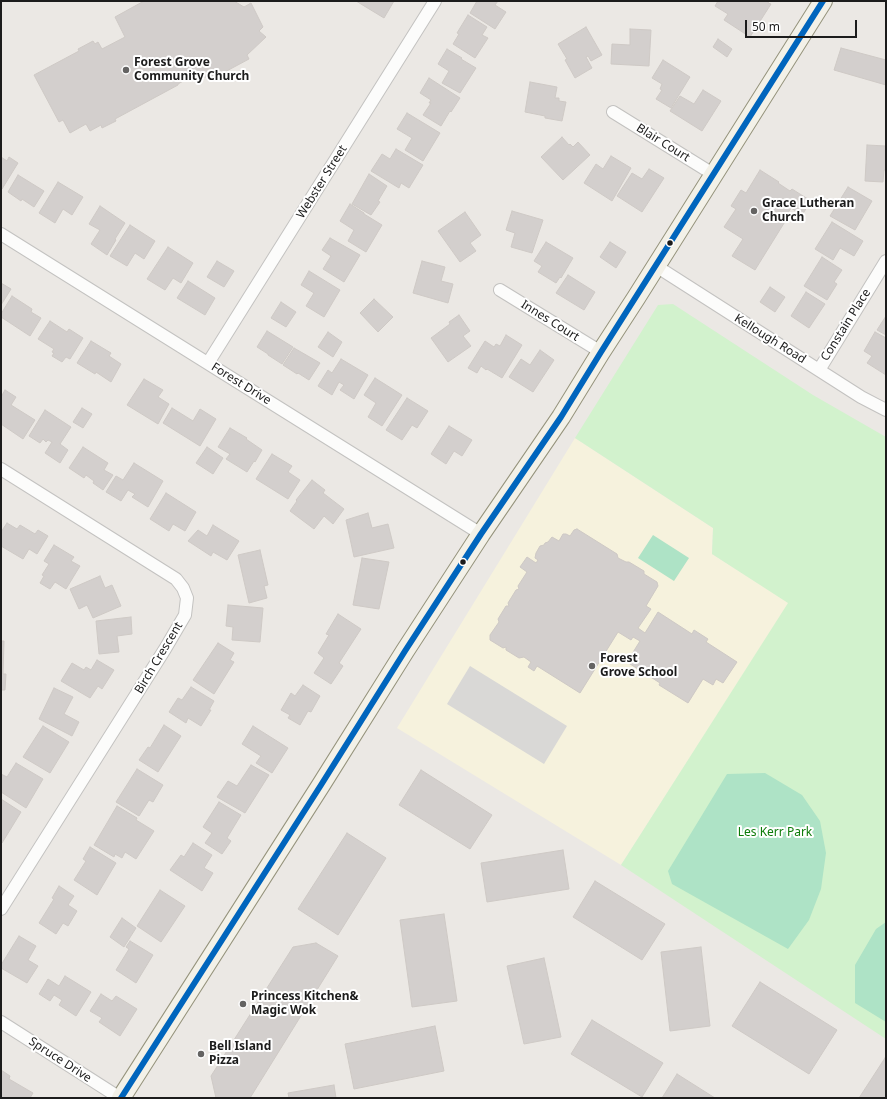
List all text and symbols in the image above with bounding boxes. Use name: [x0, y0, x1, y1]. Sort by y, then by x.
scale bar: [747, 12, 859, 38]
text: 50 m: [752, 18, 780, 35]
place label: Forest Grove Community Church: [134, 56, 249, 84]
marker: Forest Grove Community Church: [121, 65, 131, 75]
street label: Blair Court: [634, 121, 692, 165]
street label: Webster Street: [294, 143, 350, 221]
place label: Grace Lutheran Church: [762, 197, 854, 225]
marker: Grace Lutheran Church: [749, 206, 759, 216]
unlabelled marker: [665, 238, 675, 248]
street label: Constain Place: [818, 286, 874, 364]
street label: Innes Court: [518, 297, 582, 345]
street label: Kellough Road: [731, 311, 809, 367]
street label: Forest Drive: [208, 360, 274, 408]
unlabelled marker: [458, 557, 468, 567]
street label: Birch Crescent: [132, 620, 186, 696]
place label: Forest Grove School: [600, 652, 677, 680]
marker: Forest Grove School: [587, 661, 597, 671]
park label: Les Kerr Park: [738, 826, 812, 840]
place label: Princess Kitchen& Magic Wok: [251, 990, 358, 1018]
marker: Princess Kitchen& Magic Wok: [238, 999, 248, 1009]
street label: Spruce Drive: [26, 1034, 94, 1086]
place label: Bell Island Pizza: [209, 1040, 271, 1068]
marker: Bell Island Pizza: [196, 1049, 206, 1059]

